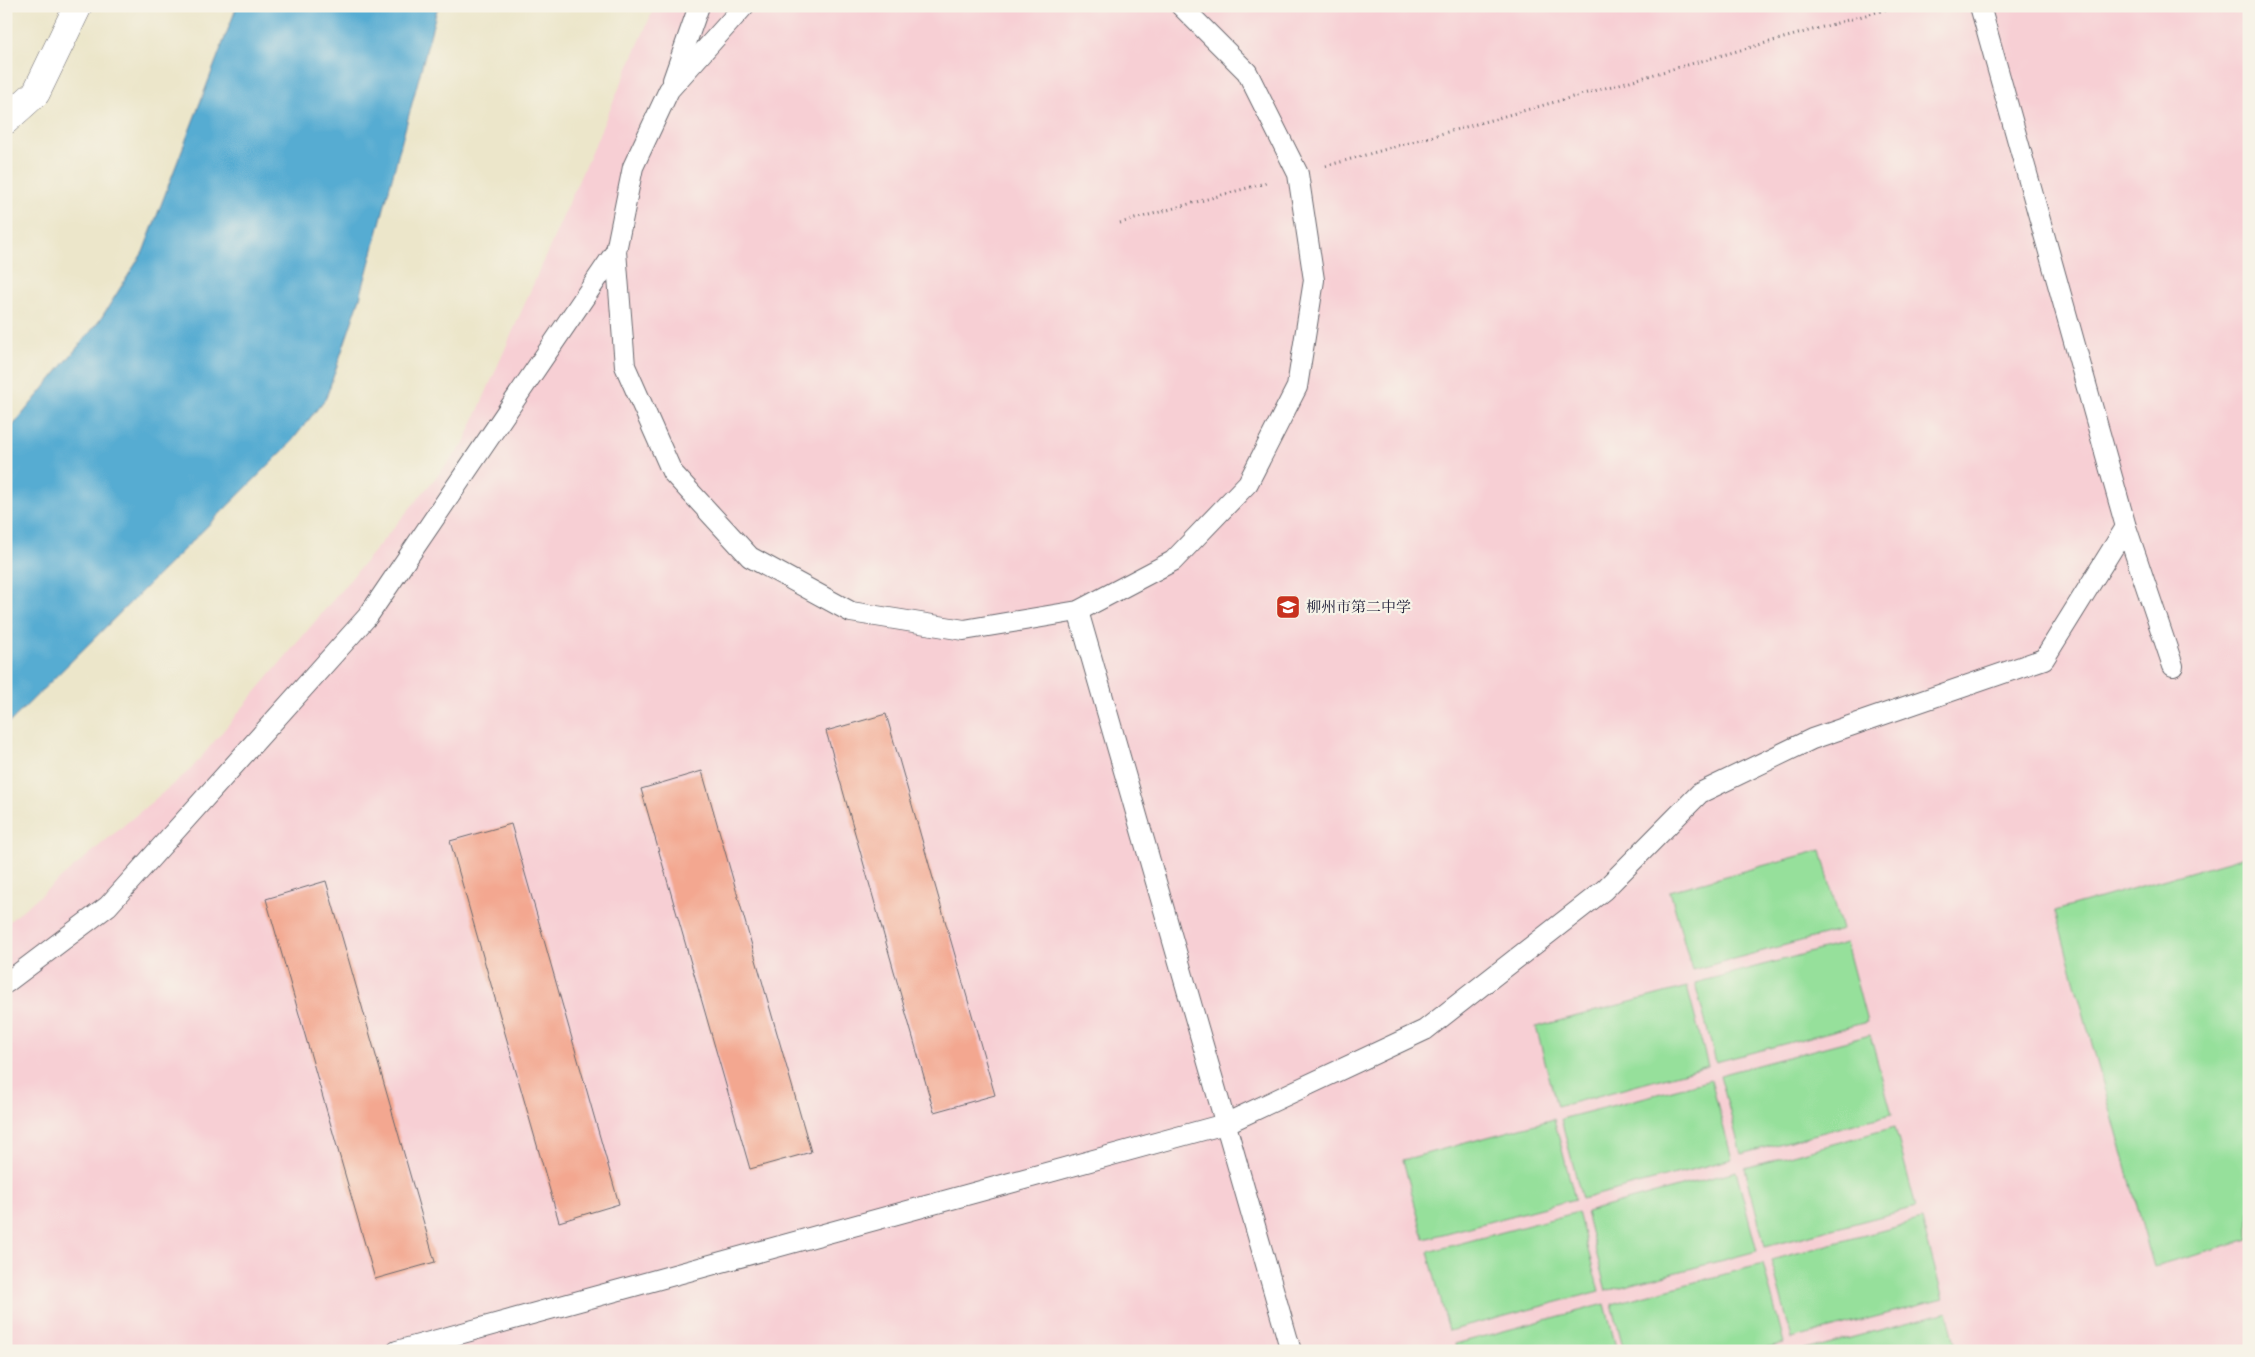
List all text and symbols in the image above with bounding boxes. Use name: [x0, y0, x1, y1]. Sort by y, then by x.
school or university icon: 柳州市第二中学: [1275, 594, 1301, 620]
place label: 柳州市第二中学: [1306, 597, 1411, 617]

